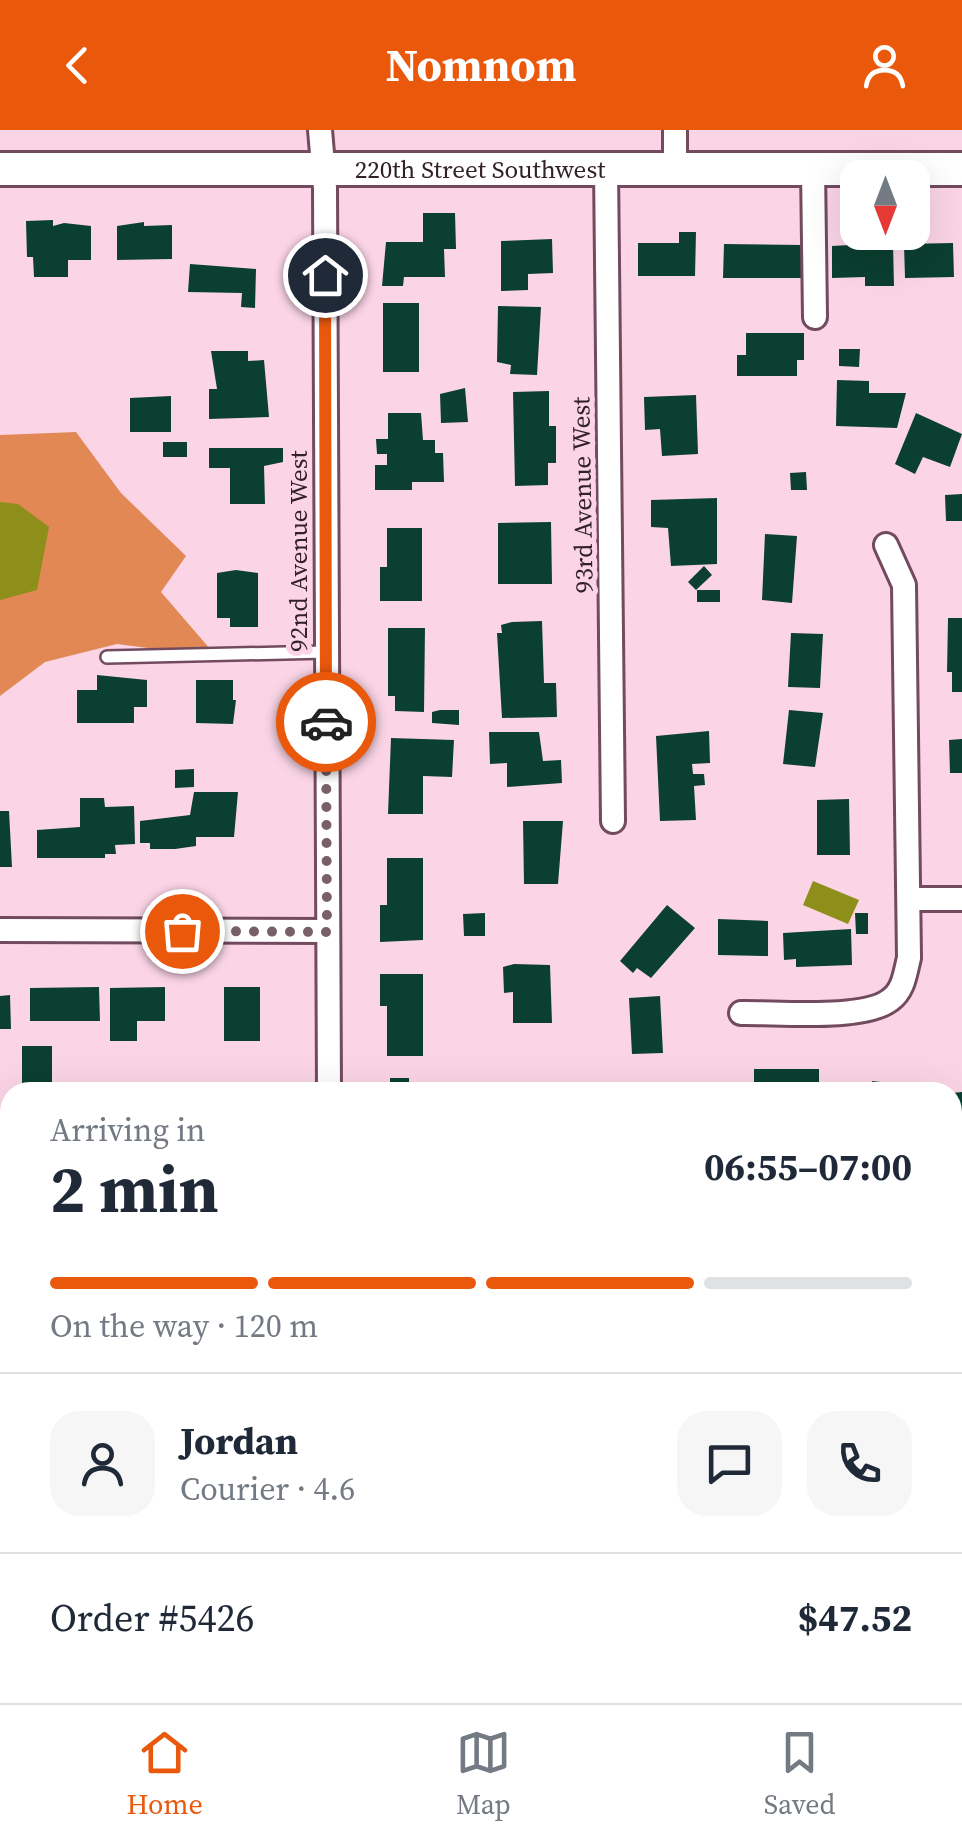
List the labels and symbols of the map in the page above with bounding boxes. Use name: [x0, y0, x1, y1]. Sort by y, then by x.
street label: 220th Street Southwest: [355, 152, 606, 186]
north arrow: [840, 160, 930, 250]
pin: [283, 233, 368, 318]
street label: 93rd Avenue West: [563, 396, 601, 594]
street label: 92nd Avenue West: [281, 449, 315, 652]
courier: [276, 672, 376, 772]
pin: [140, 889, 225, 974]

